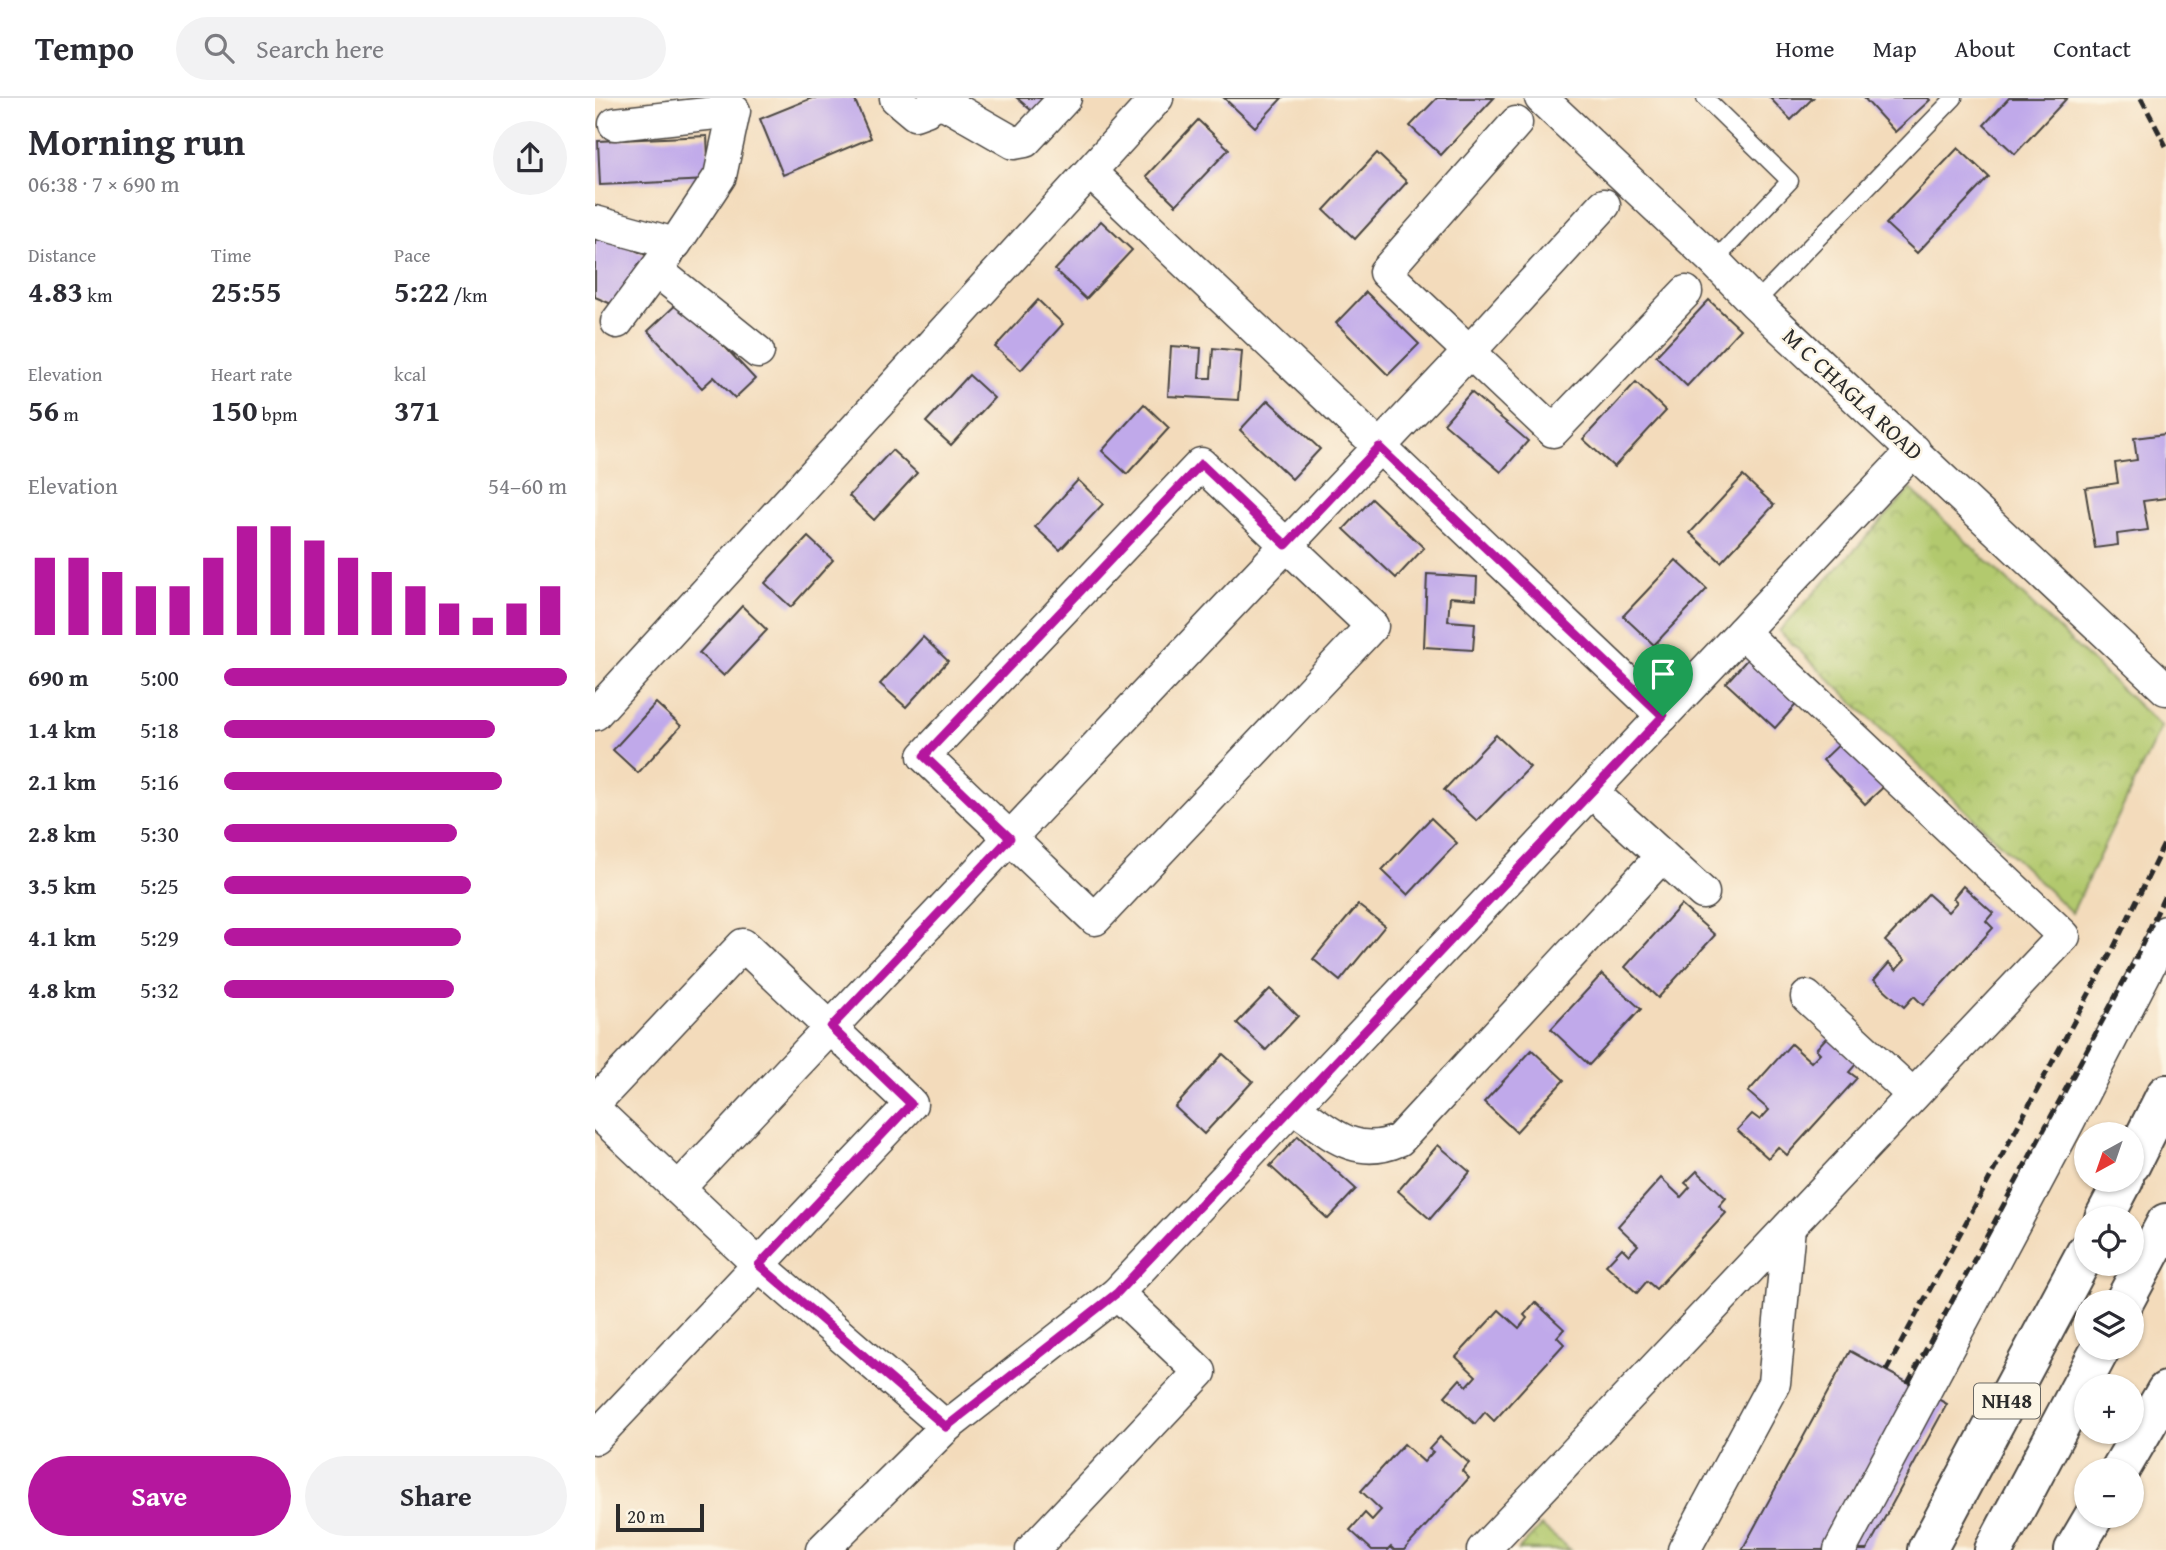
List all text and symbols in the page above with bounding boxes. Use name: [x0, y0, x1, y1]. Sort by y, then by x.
search box: [176, 17, 666, 80]
text: Tempo: [35, 24, 134, 72]
icon: search: [200, 29, 238, 67]
text: Search here: [256, 29, 384, 68]
text: Home: [1776, 31, 1835, 66]
text: Map: [1873, 31, 1917, 66]
text: About: [1955, 31, 2015, 66]
text: Contact: [2053, 31, 2131, 66]
text: Morning run: [28, 113, 245, 169]
button: share: [493, 121, 567, 195]
text: 06:38 · 7 × 690 m: [28, 167, 180, 200]
text: Distance: [28, 241, 96, 269]
text: Time: [211, 241, 251, 269]
text: Pace: [394, 241, 431, 269]
text: 4.83: [28, 269, 83, 313]
text: 25:55: [211, 269, 282, 313]
text: 5:22: [394, 269, 449, 313]
text: km: [83, 281, 112, 309]
text: /km: [449, 281, 487, 309]
street label: M C CHAGLA ROAD: [1776, 320, 1931, 467]
text: Elevation: [28, 360, 102, 388]
text: Heart rate: [211, 360, 292, 388]
text: kcal: [394, 360, 426, 388]
text: 56: [28, 388, 59, 432]
text: 150: [211, 388, 258, 432]
text: 371: [394, 388, 441, 432]
text: m: [59, 400, 79, 428]
text: bpm: [258, 400, 297, 428]
text: Elevation: [28, 469, 118, 502]
text: 54–60 m: [488, 469, 567, 502]
pin: [1633, 644, 1693, 716]
icon: arrive: [1644, 655, 1682, 693]
text: 690 m: [28, 661, 89, 694]
text: 5:00: [140, 661, 179, 694]
text: 1.4 km: [28, 713, 96, 746]
text: 5:18: [140, 713, 179, 746]
text: 2.1 km: [28, 765, 96, 798]
text: 5:16: [140, 765, 179, 798]
text: 2.8 km: [28, 817, 96, 850]
text: 5:30: [140, 817, 179, 850]
text: 3.5 km: [28, 869, 96, 902]
text: 5:25: [140, 869, 179, 902]
text: 4.1 km: [28, 921, 96, 954]
text: 5:29: [140, 921, 179, 954]
text: 4.8 km: [28, 973, 96, 1006]
text: 5:32: [140, 973, 179, 1006]
north arrow: [2074, 1122, 2144, 1192]
map controls: [2074, 1122, 2144, 1528]
button: locate: [2074, 1206, 2144, 1276]
button: layers: [2074, 1290, 2144, 1360]
button: +: [2074, 1374, 2144, 1444]
road number: NH48: [1974, 1384, 2040, 1418]
button: Save: [28, 1456, 291, 1536]
button: Share: [305, 1456, 567, 1536]
button: −: [2074, 1458, 2144, 1528]
scale bar: [616, 1501, 703, 1533]
text: 20 m: [627, 1502, 665, 1530]

